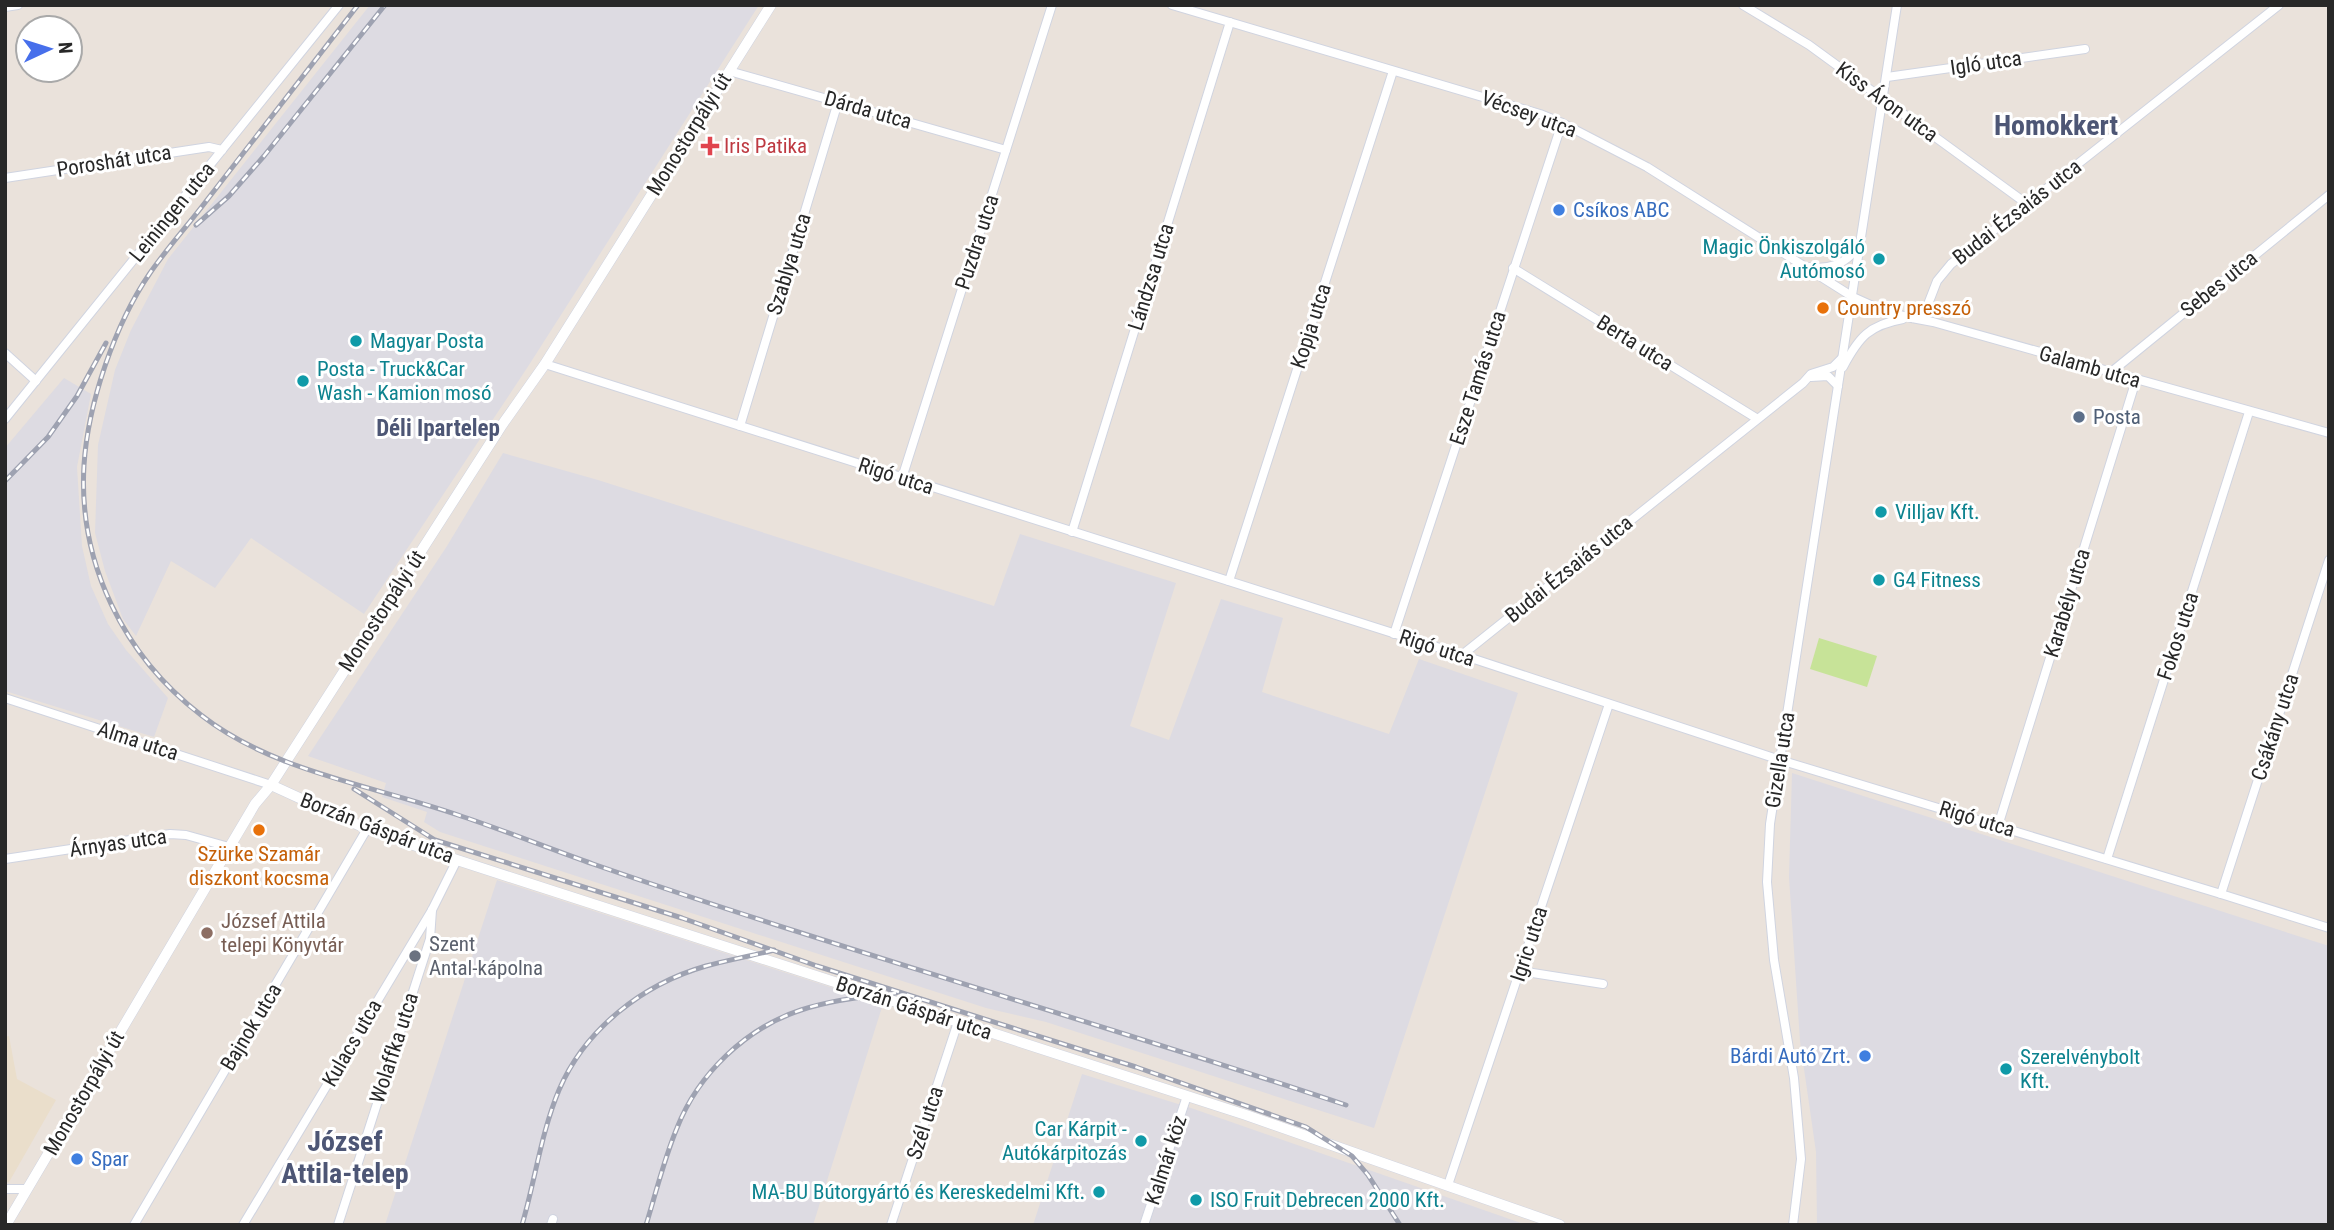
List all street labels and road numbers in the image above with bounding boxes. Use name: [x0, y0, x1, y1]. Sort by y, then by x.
street label: Igló utca: [1949, 46, 2023, 80]
street label: Kiss Áron utca: [1831, 57, 1943, 147]
street label: Monostorpályi út: [642, 68, 736, 200]
street label: Dárda utca: [822, 86, 914, 134]
street label: Vécsey utca: [1478, 86, 1580, 142]
street label: Poroshát utca: [55, 140, 173, 182]
street label: Budai Ézsaiás utca: [1948, 154, 2086, 270]
street label: Leiningen utca: [125, 157, 219, 267]
street label: Puzdra utca: [950, 192, 1004, 292]
street label: Szablya utca: [762, 210, 816, 318]
street label: Lándzsa utca: [1123, 221, 1179, 333]
street label: Sebes utca: [2176, 246, 2262, 322]
street label: Kopja utca: [1286, 281, 1336, 371]
street label: Esze Tamás utca: [1445, 308, 1511, 448]
street label: Berta utca: [1592, 310, 1678, 376]
street label: Galamb utca: [2036, 341, 2144, 393]
street label: Rigó utca: [855, 453, 937, 499]
street label: Budai Ézsaiás utca: [1501, 510, 1637, 628]
street label: Monostorpályi út: [334, 546, 430, 676]
street label: Karabély utca: [2039, 546, 2095, 660]
street label: Fokos utca: [2153, 589, 2203, 683]
street label: Rigó utca: [1396, 625, 1478, 671]
street label: Csákány utca: [2246, 671, 2304, 783]
street label: Gizella utca: [1761, 710, 1799, 810]
street label: Alma utca: [94, 717, 182, 765]
street label: Borzán Gáspár utca: [297, 788, 457, 868]
street label: Rigó utca: [1936, 796, 2018, 842]
street label: Árnyas utca: [68, 824, 168, 862]
street label: Igric utca: [1506, 903, 1552, 985]
street label: Borzán Gáspár utca: [833, 971, 995, 1045]
street label: Bajnok utca: [216, 979, 286, 1075]
street label: Wolaffka utca: [365, 990, 423, 1106]
street label: Kulacs utca: [317, 995, 387, 1091]
street label: Monostorpályi út: [39, 1027, 129, 1159]
street label: Szél utca: [902, 1083, 948, 1163]
street label: Kalmár köz: [1140, 1112, 1192, 1208]

